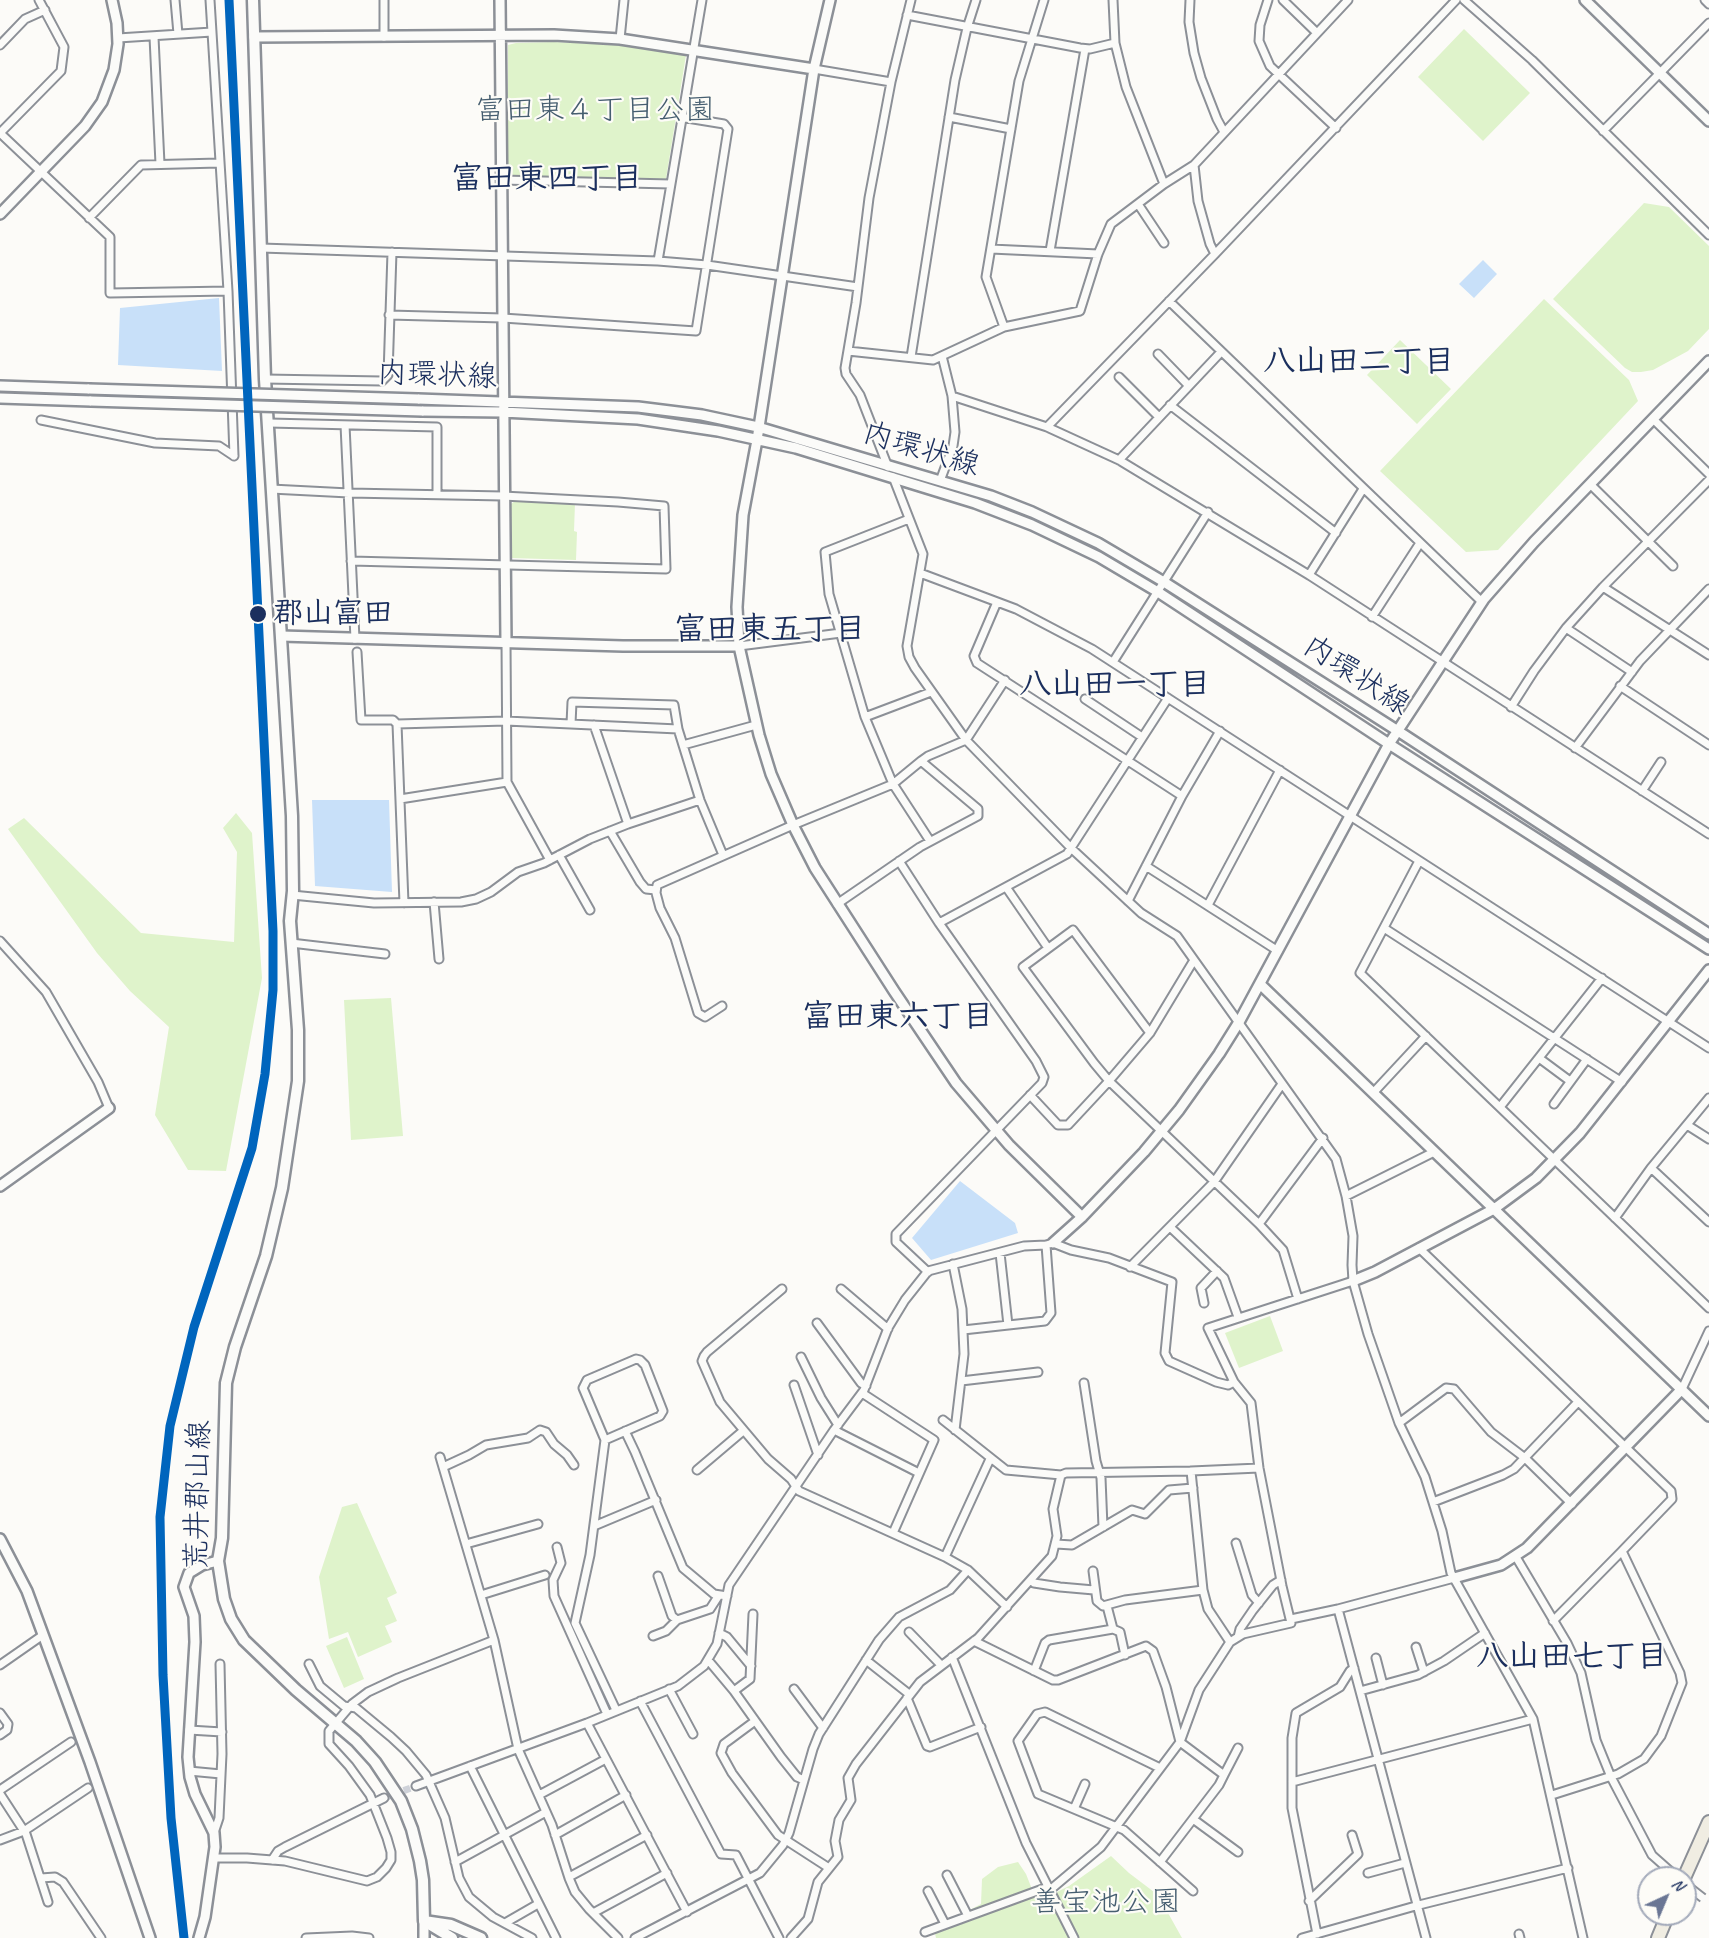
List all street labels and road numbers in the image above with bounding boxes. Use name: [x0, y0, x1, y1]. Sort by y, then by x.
street label: 内環状線: [376, 356, 498, 396]
street label: 内環状線: [858, 415, 984, 485]
street label: 内環状線: [1296, 628, 1416, 724]
street label: 荒井郡山線: [180, 1420, 218, 1570]

